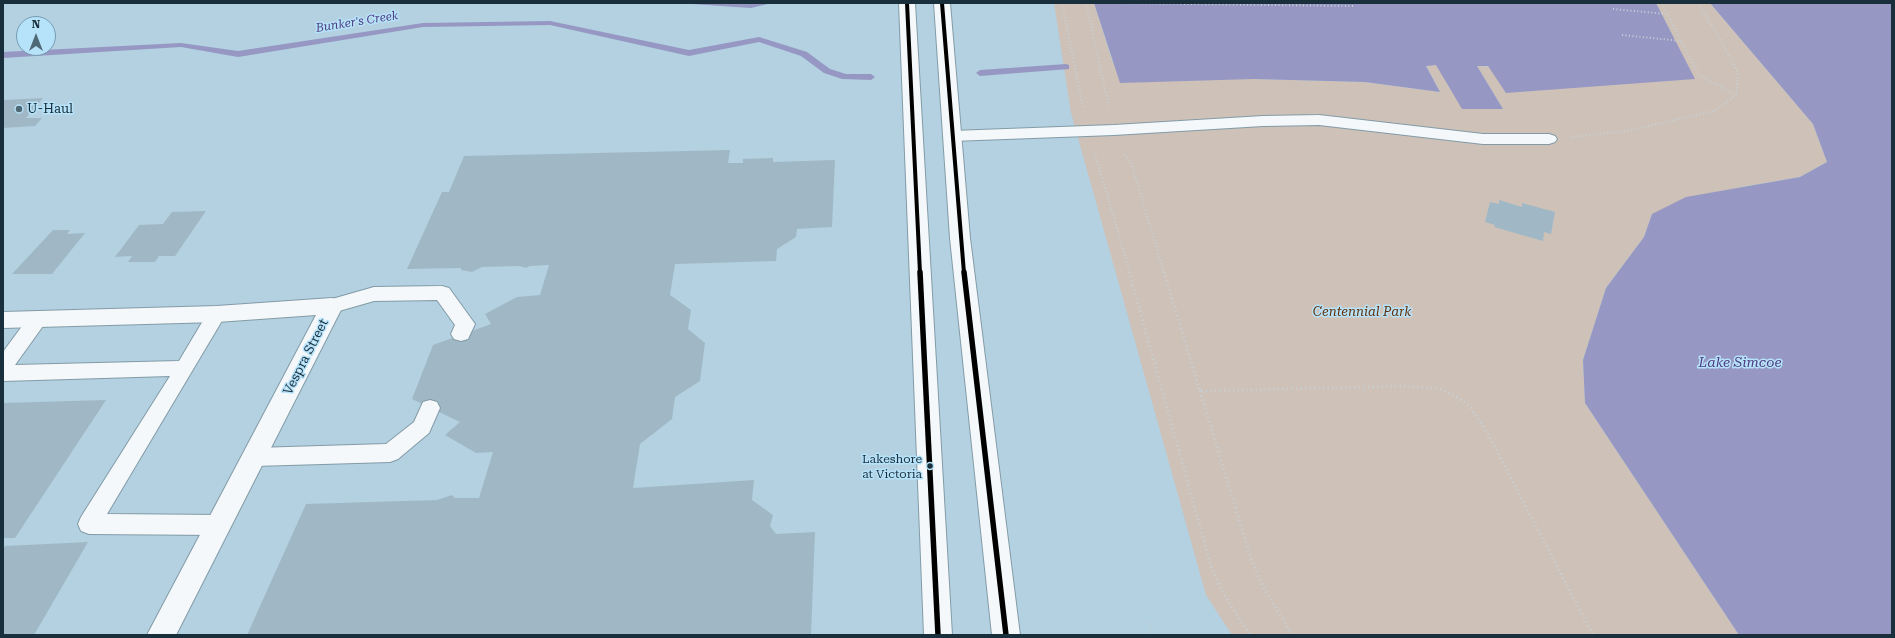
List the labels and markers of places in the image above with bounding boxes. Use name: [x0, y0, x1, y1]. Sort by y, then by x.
place label: U-Haul: [27, 101, 73, 117]
marker: U-Haul: [14, 104, 24, 114]
place label: Lakeshore at Victoria: [862, 452, 922, 480]
marker: Lakeshore at Victoria: [925, 461, 935, 471]

